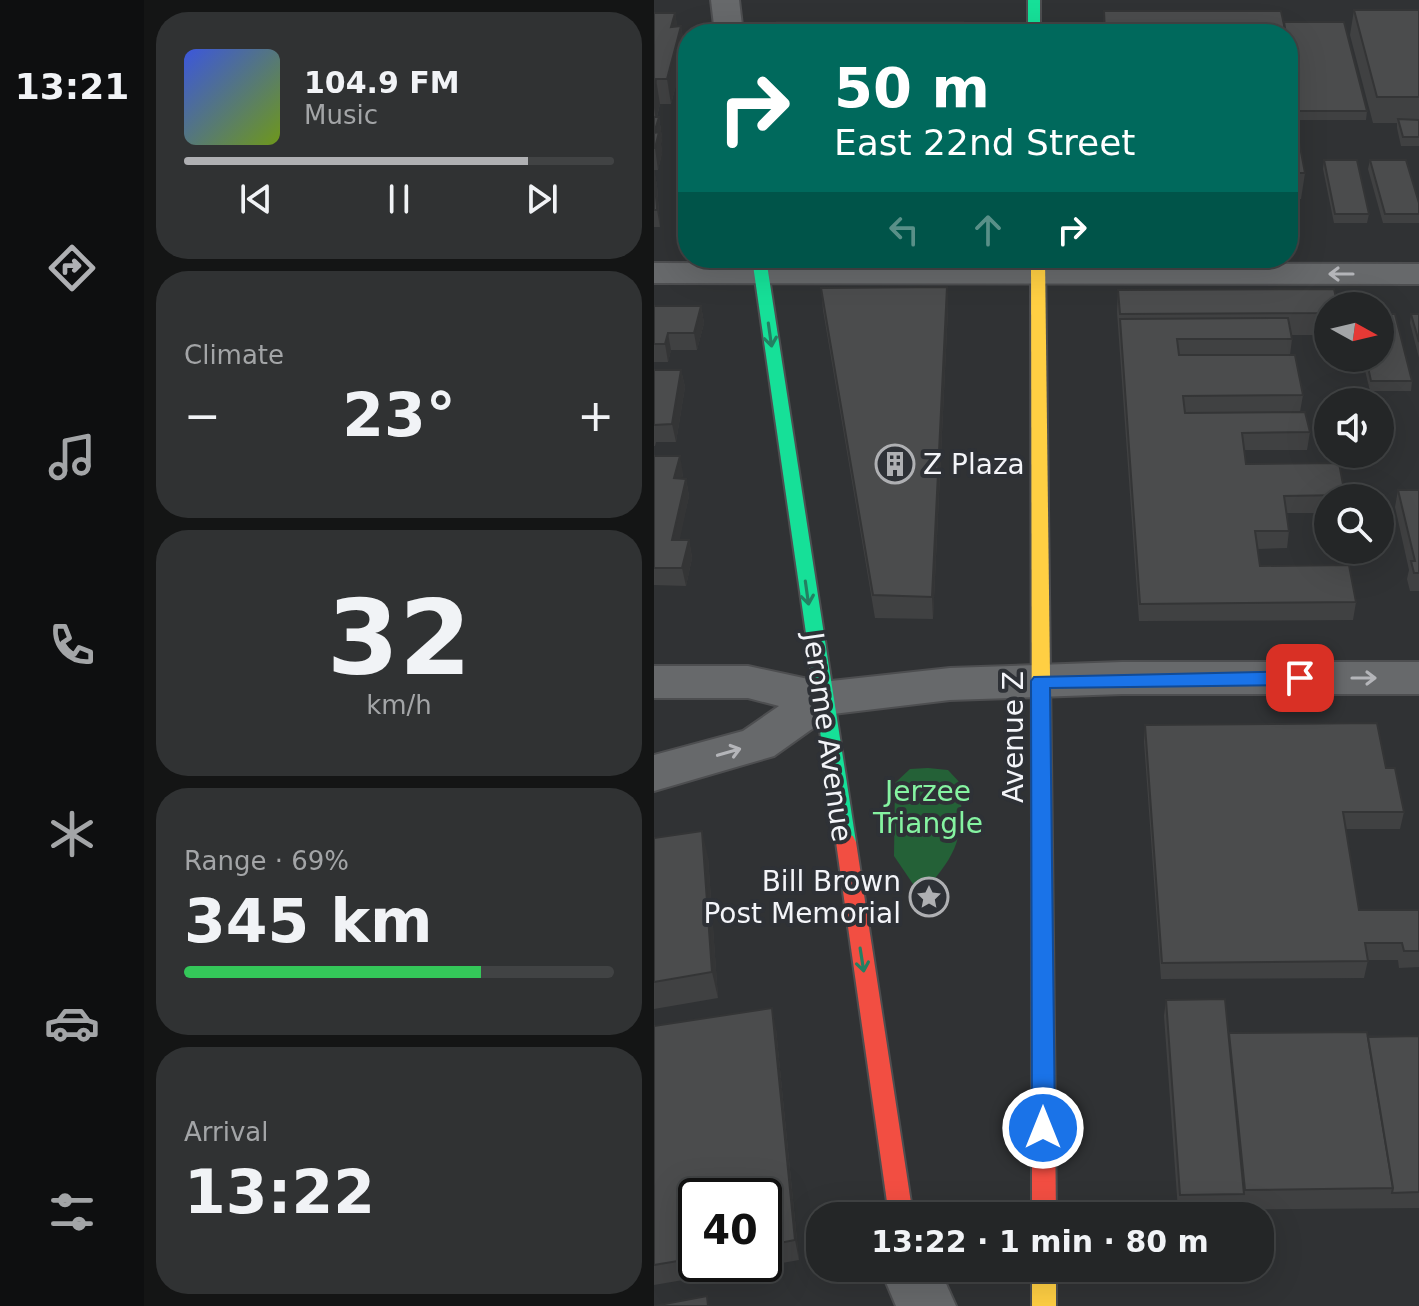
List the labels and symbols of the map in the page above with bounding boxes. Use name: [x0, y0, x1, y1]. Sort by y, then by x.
one-way arrow: [1328, 266, 1355, 282]
north arrow: [1314, 292, 1394, 372]
one-way arrow: [763, 322, 778, 347]
building icon: Z Plaza: [874, 443, 916, 485]
place label: Z Plaza: [923, 448, 1025, 481]
one-way arrow: [800, 579, 815, 605]
street label: Jerome Avenue: [796, 628, 859, 844]
pin: [1266, 644, 1334, 712]
one-way arrow: [1350, 670, 1377, 686]
street label: Avenue Z: [997, 671, 1030, 803]
one-way arrow: [716, 744, 742, 759]
park label: Jerzee Triangle: [872, 775, 983, 840]
place label: Bill Brown Post Memorial: [703, 865, 901, 930]
place icon: Bill Brown Post Memorial: [908, 876, 950, 918]
one-way arrow: [855, 947, 870, 973]
position arrow: [1001, 1086, 1085, 1170]
speed limit sign: 40: [678, 1178, 782, 1282]

